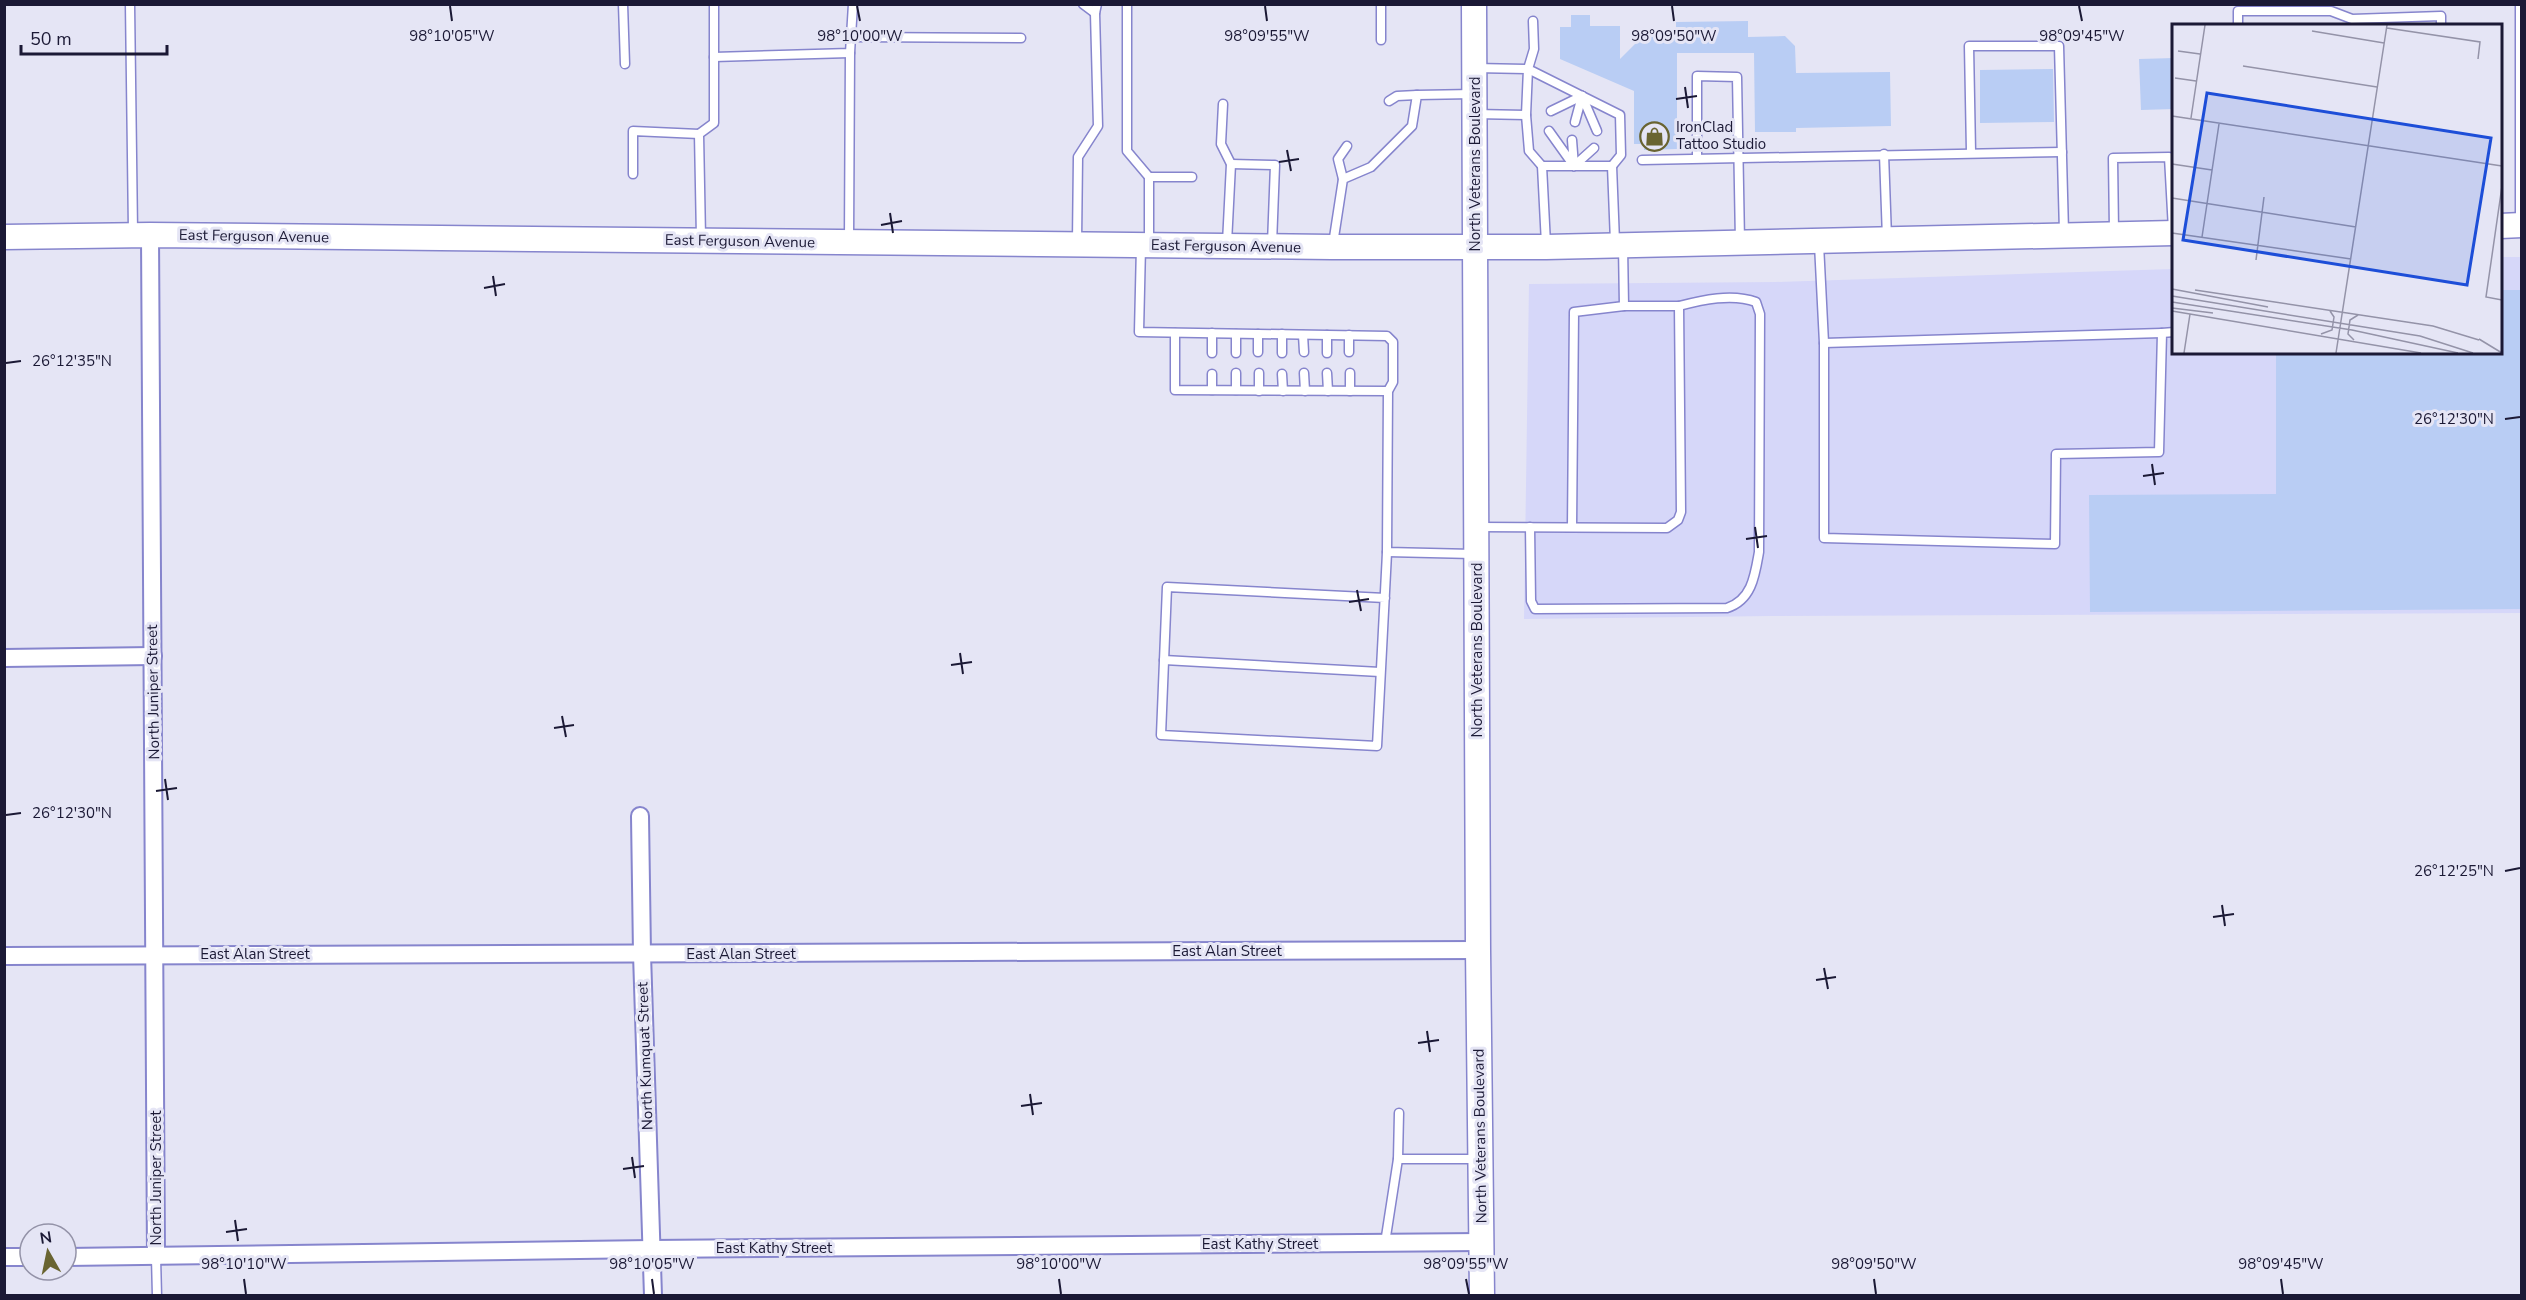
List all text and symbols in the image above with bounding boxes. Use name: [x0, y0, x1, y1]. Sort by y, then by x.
scale bar: [21, 18, 166, 56]
inset map: [2172, 24, 2502, 354]
text: 98°10'05"W: [409, 26, 495, 46]
text: 98°10'00"W: [817, 26, 903, 46]
text: 98°09'55"W: [1224, 26, 1310, 46]
text: 98°09'50"W: [1631, 26, 1717, 46]
text: 98°09'45"W: [2039, 26, 2125, 46]
text: 50 m: [30, 27, 72, 51]
street label: North Veterans Boulevard: [1465, 77, 1485, 251]
place label: IronClad Tattoo Studio: [1676, 117, 1766, 154]
shop icon: IronClad Tattoo Studio: [1639, 120, 1671, 152]
street label: East Ferguson Avenue: [179, 225, 329, 247]
street label: East Ferguson Avenue: [665, 230, 815, 252]
street label: East Ferguson Avenue: [1151, 235, 1301, 257]
text: 26°12'35"N: [32, 351, 112, 371]
text: 26°12'30"N: [2414, 409, 2494, 429]
street label: North Veterans Boulevard: [1467, 563, 1487, 737]
street label: North Juniper Street: [142, 624, 164, 760]
text: 26°12'30"N: [32, 803, 112, 823]
text: 26°12'25"N: [2414, 861, 2494, 881]
street label: East Alan Street: [1172, 941, 1282, 961]
street label: East Alan Street: [200, 944, 310, 964]
street label: East Alan Street: [686, 944, 796, 964]
street label: North Kumquat Street: [632, 981, 658, 1131]
street label: North Veterans Boulevard: [1468, 1048, 1492, 1224]
street label: North Juniper Street: [146, 1110, 166, 1245]
north arrow: [18, 1222, 78, 1282]
text: N: [38, 1226, 53, 1250]
street label: East Kathy Street: [1202, 1234, 1319, 1254]
street label: East Kathy Street: [716, 1238, 833, 1258]
text: 98°10'10"W: [201, 1254, 287, 1274]
text: 98°10'05"W: [609, 1254, 695, 1274]
text: 98°10'00"W: [1016, 1254, 1102, 1274]
text: 98°09'55"W: [1423, 1254, 1509, 1274]
text: 98°09'50"W: [1831, 1254, 1917, 1274]
text: 98°09'45"W: [2238, 1254, 2324, 1274]

